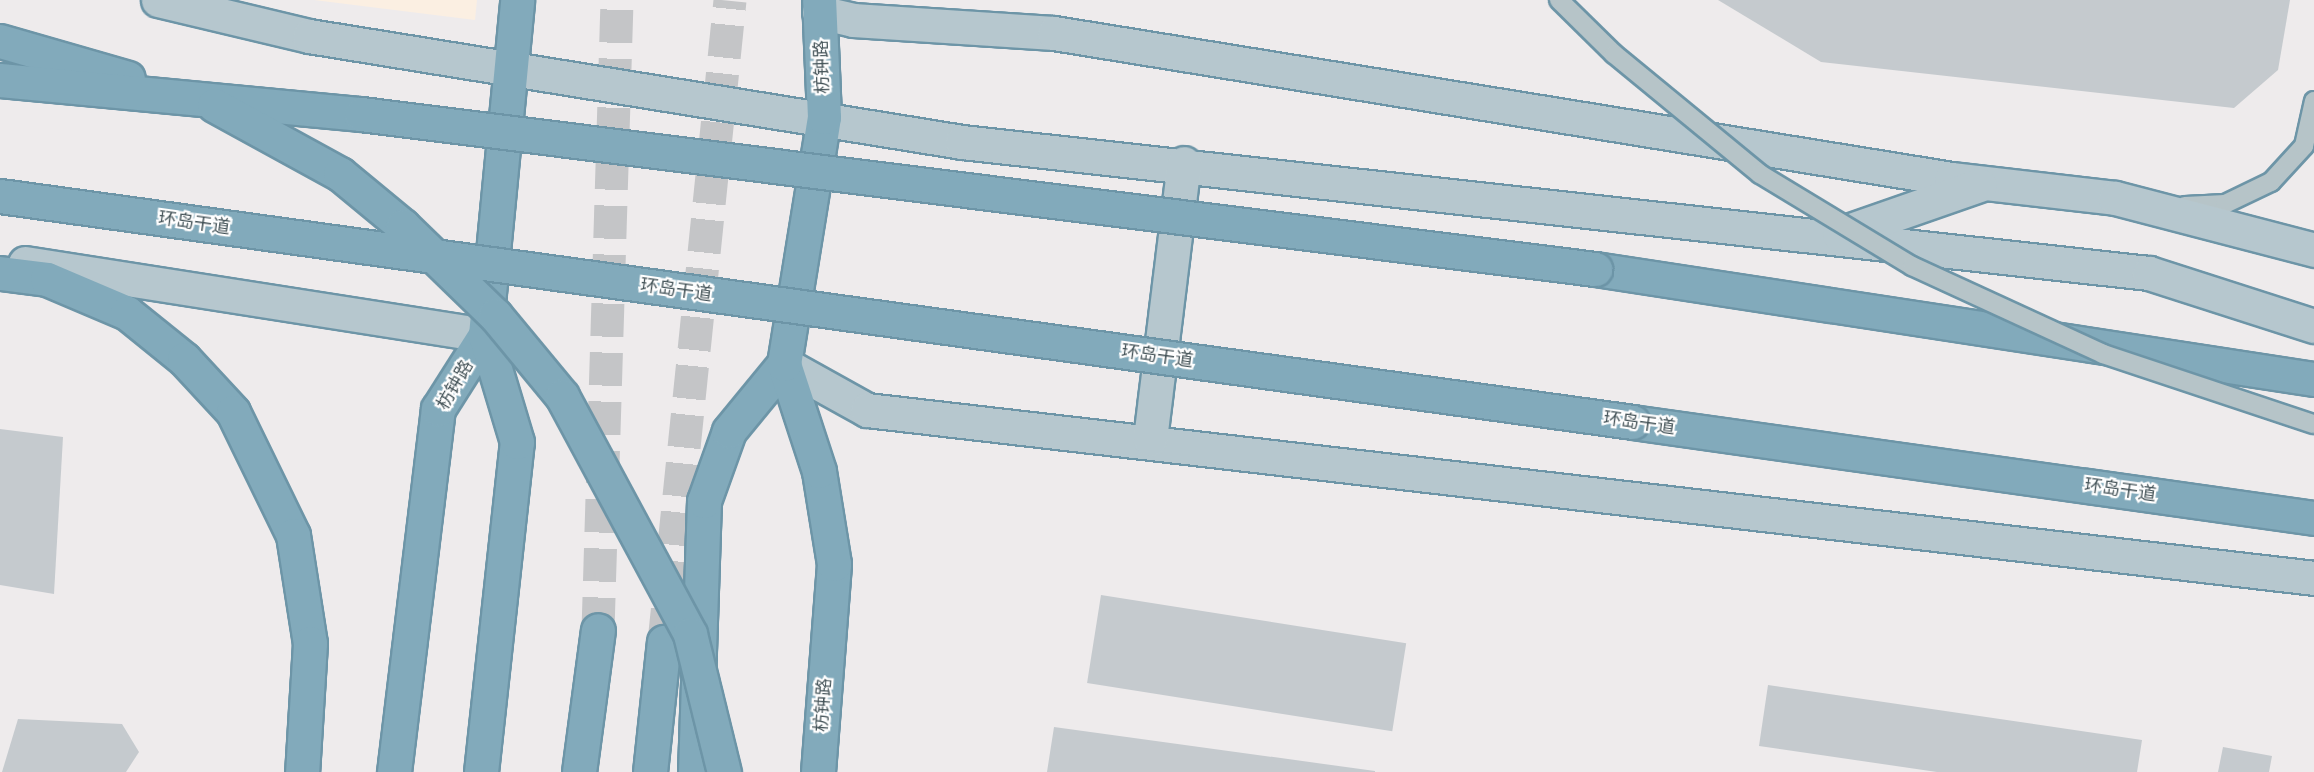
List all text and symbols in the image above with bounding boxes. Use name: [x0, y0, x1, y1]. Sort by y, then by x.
street label: 枋钟路: [810, 40, 834, 94]
street label: 环岛干道: [157, 207, 231, 239]
street label: 环岛干道: [639, 274, 713, 306]
street label: 环岛干道: [1120, 340, 1194, 372]
street label: 枋钟路: [432, 356, 478, 414]
street label: 环岛干道: [1602, 407, 1676, 439]
street label: 环岛干道: [2083, 474, 2157, 506]
street label: 枋钟路: [810, 677, 836, 733]

